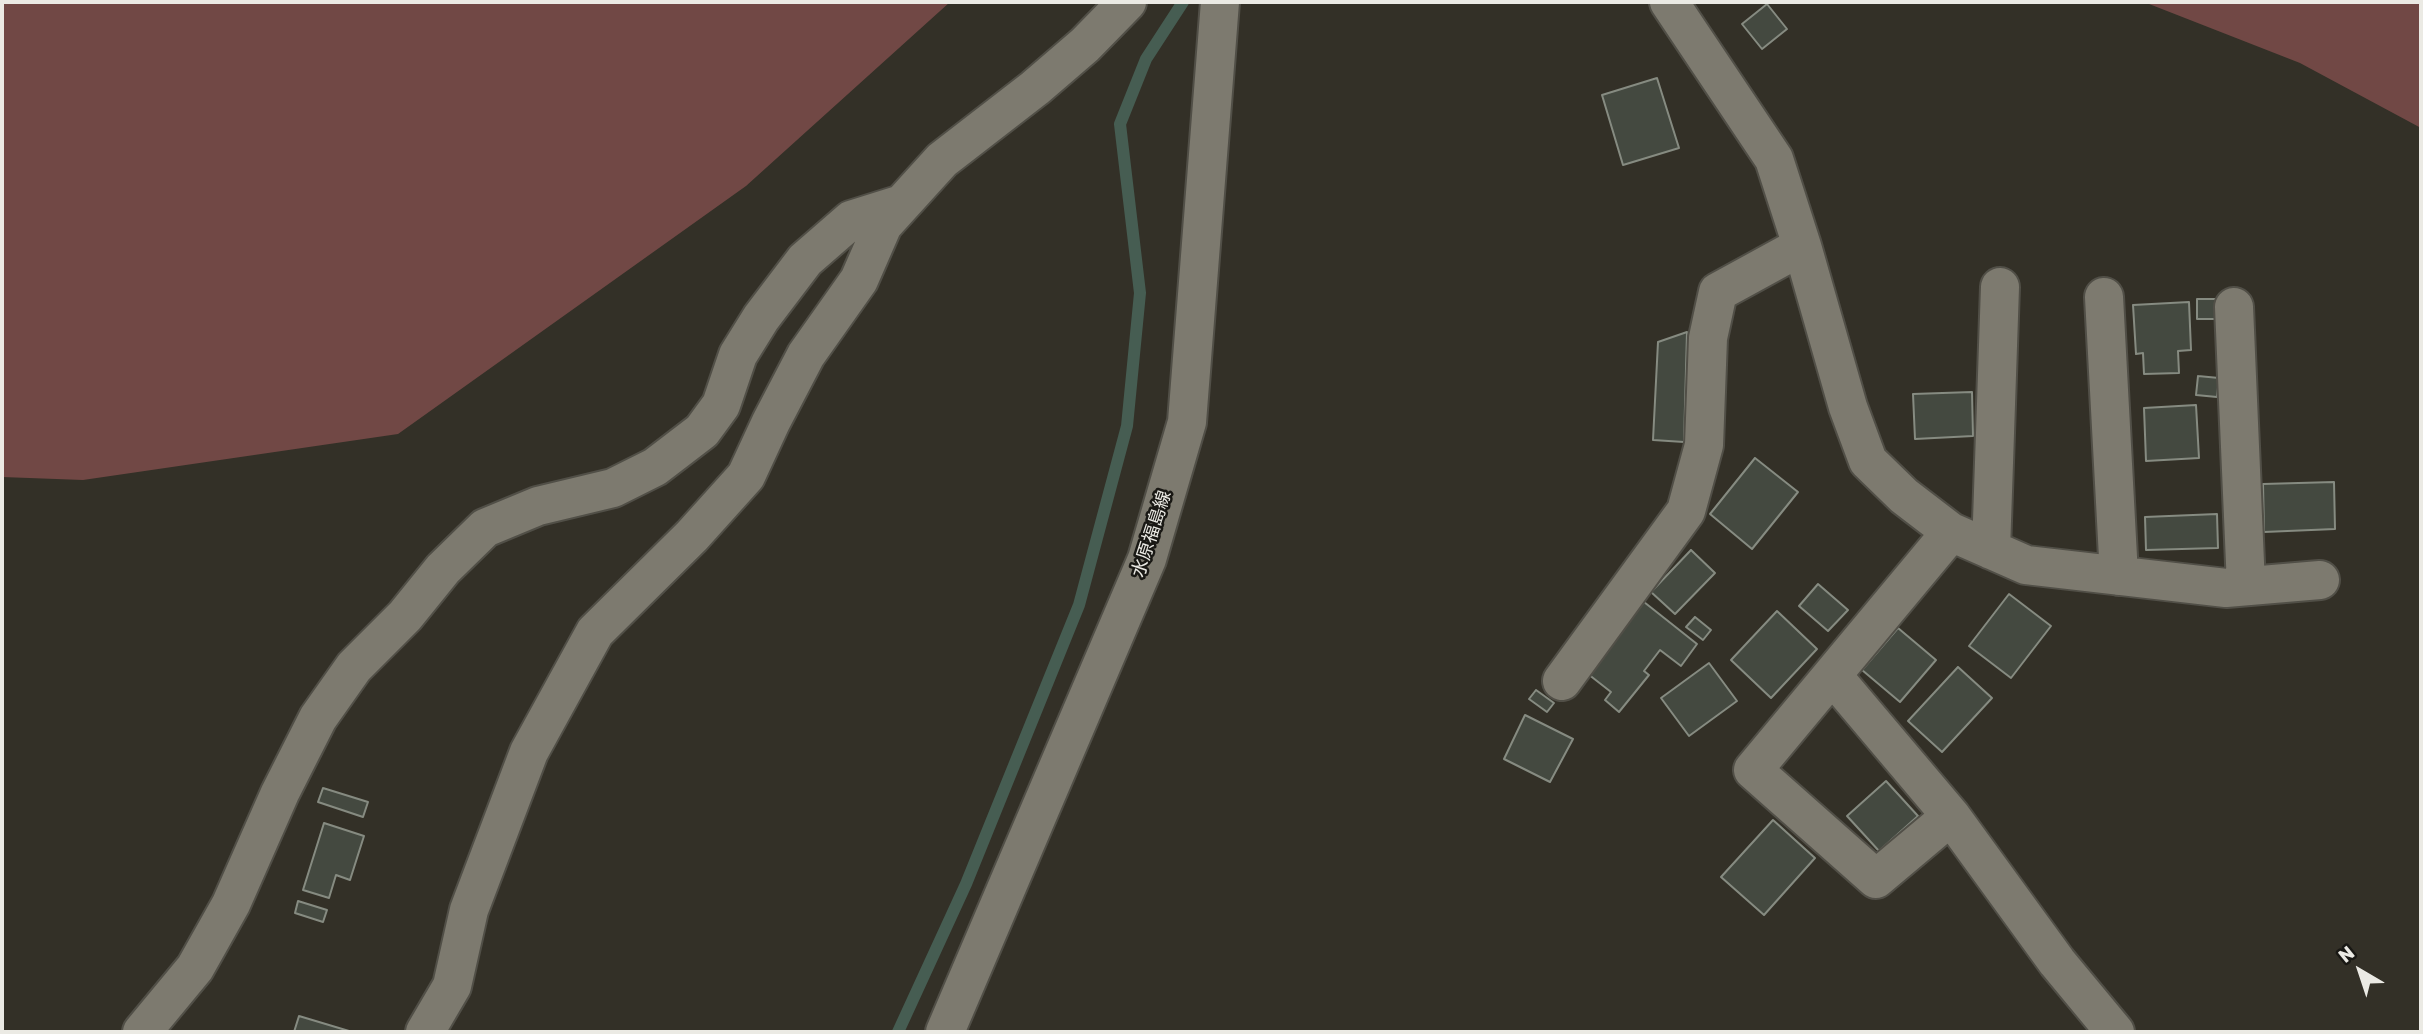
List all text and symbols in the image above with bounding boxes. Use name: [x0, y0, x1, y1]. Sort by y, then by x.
street label: 水原福島線: [1128, 488, 1176, 580]
north arrow: [2325, 936, 2395, 1006]
text: N: [2334, 941, 2359, 968]

